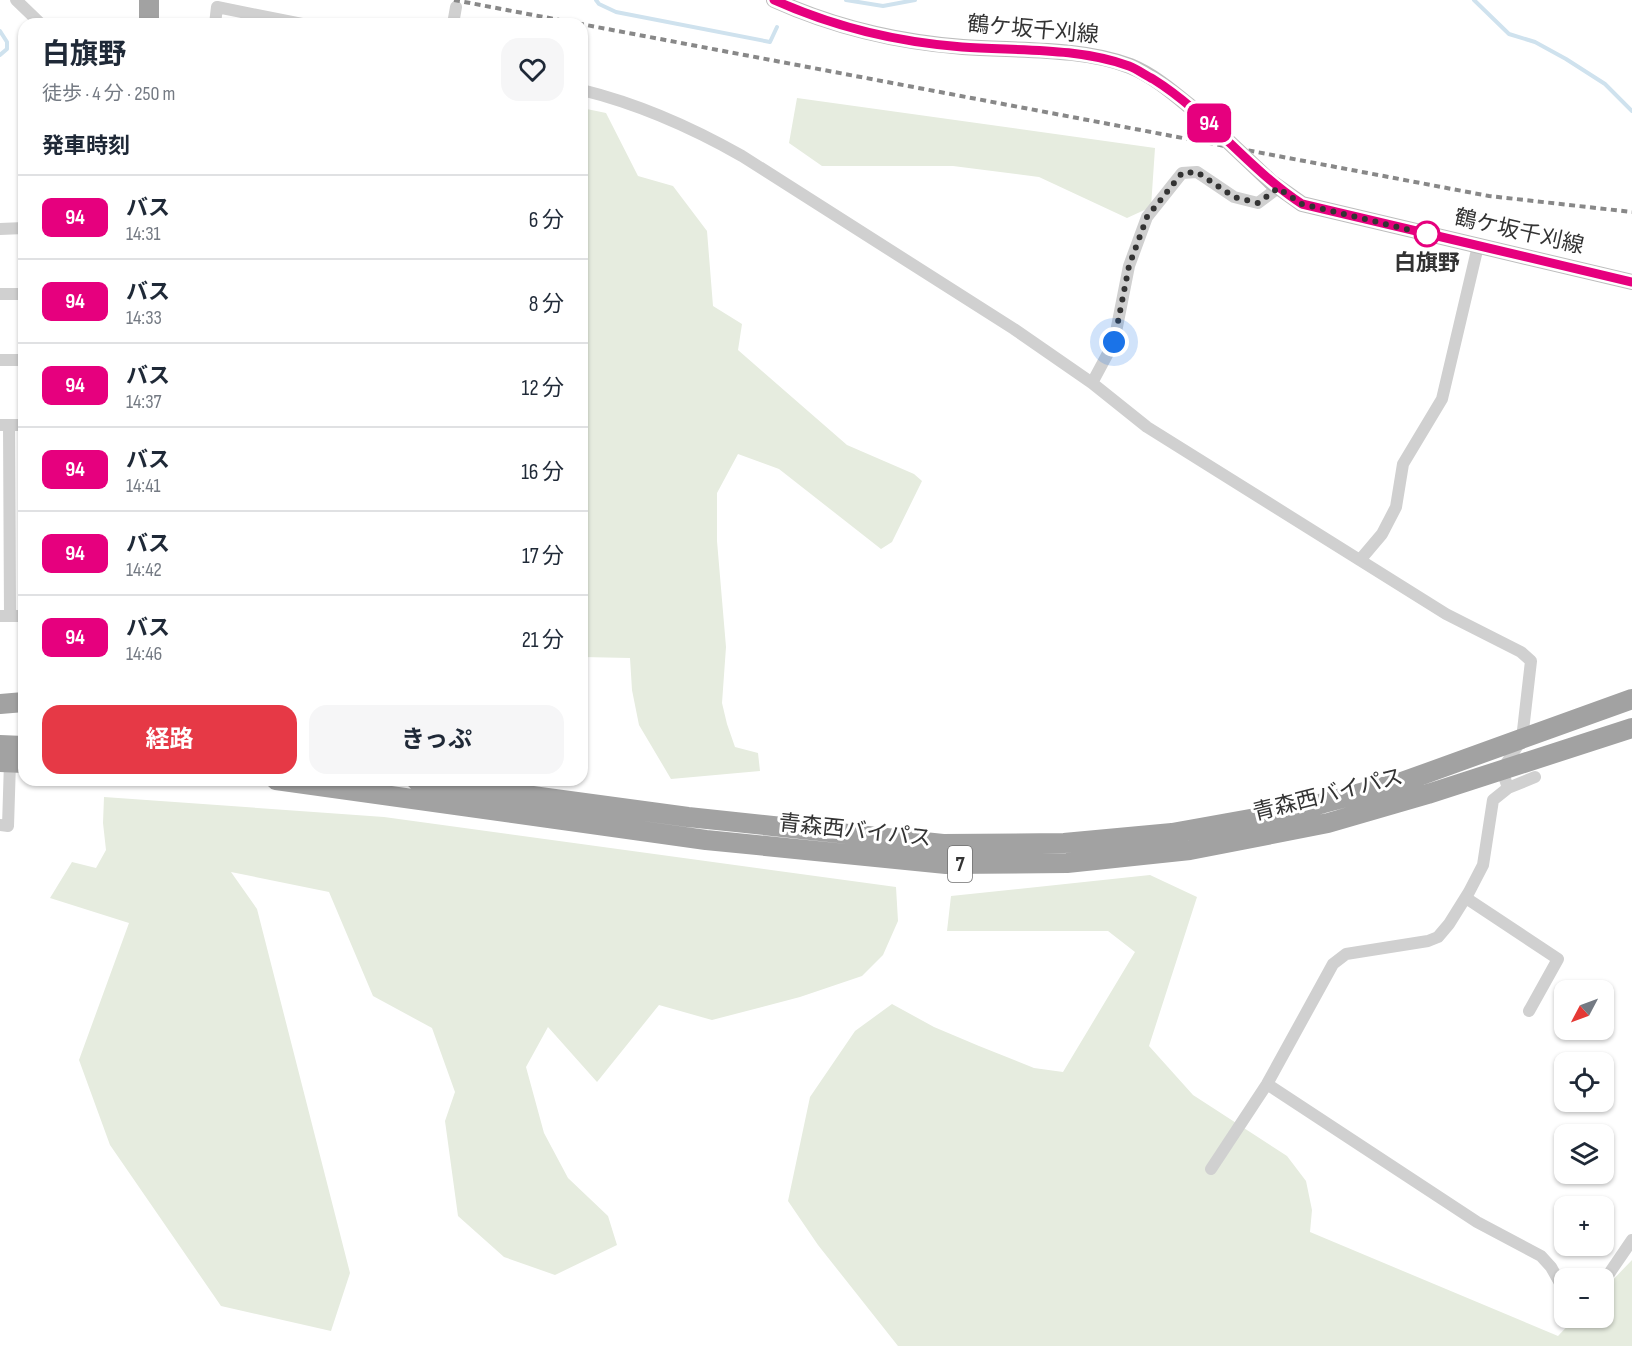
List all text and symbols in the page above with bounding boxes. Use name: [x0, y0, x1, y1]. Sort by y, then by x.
street label: 鶴ケ坂千刈線: [966, 11, 1100, 49]
text: 白旗野: [42, 38, 126, 71]
button: heart: [501, 38, 564, 101]
text: 徒歩 · 4 分 · 250 m: [42, 82, 175, 106]
line badge: 94: [1182, 104, 1236, 142]
text: 94: [1199, 111, 1219, 136]
text: 発車時刻: [42, 133, 130, 160]
text: バス: [126, 195, 170, 222]
street label: 鶴ケ坂千刈線: [1452, 204, 1586, 260]
text: 94: [65, 205, 85, 230]
text: 6 分: [529, 207, 564, 234]
marker: 白旗野: [1414, 221, 1440, 247]
text: 14:31: [126, 222, 161, 246]
place label: 白旗野: [1394, 250, 1460, 277]
text: バス: [126, 279, 170, 306]
text: 94: [65, 289, 85, 314]
text: 8 分: [529, 291, 564, 318]
text: 14:33: [126, 306, 162, 330]
your location: [1099, 327, 1129, 357]
text: バス: [126, 363, 170, 390]
text: 94: [65, 373, 85, 398]
text: 12 分: [521, 375, 564, 402]
text: 14:37: [126, 390, 162, 414]
text: バス: [126, 447, 170, 474]
text: 94: [65, 457, 85, 482]
text: 16 分: [521, 459, 564, 486]
text: 14:41: [126, 474, 161, 498]
text: バス: [126, 531, 170, 558]
text: 94: [65, 541, 85, 566]
text: 17 分: [522, 543, 564, 570]
text: 14:42: [126, 558, 162, 582]
text: バス: [126, 615, 170, 642]
text: 94: [65, 625, 85, 650]
text: 21 分: [522, 627, 564, 654]
text: 14:46: [126, 642, 162, 666]
button: 経路: [42, 705, 297, 774]
button: きっぷ: [309, 705, 564, 774]
street label: 青森西バイパス: [1250, 763, 1406, 827]
street label: 青森西バイパス: [777, 810, 933, 852]
road number: 7: [948, 846, 972, 882]
north arrow: [1554, 980, 1614, 1040]
map controls: [1554, 980, 1614, 1328]
button: locate: [1554, 1052, 1614, 1112]
button: layers: [1554, 1124, 1614, 1184]
button: +: [1554, 1196, 1614, 1256]
button: −: [1554, 1268, 1614, 1328]

